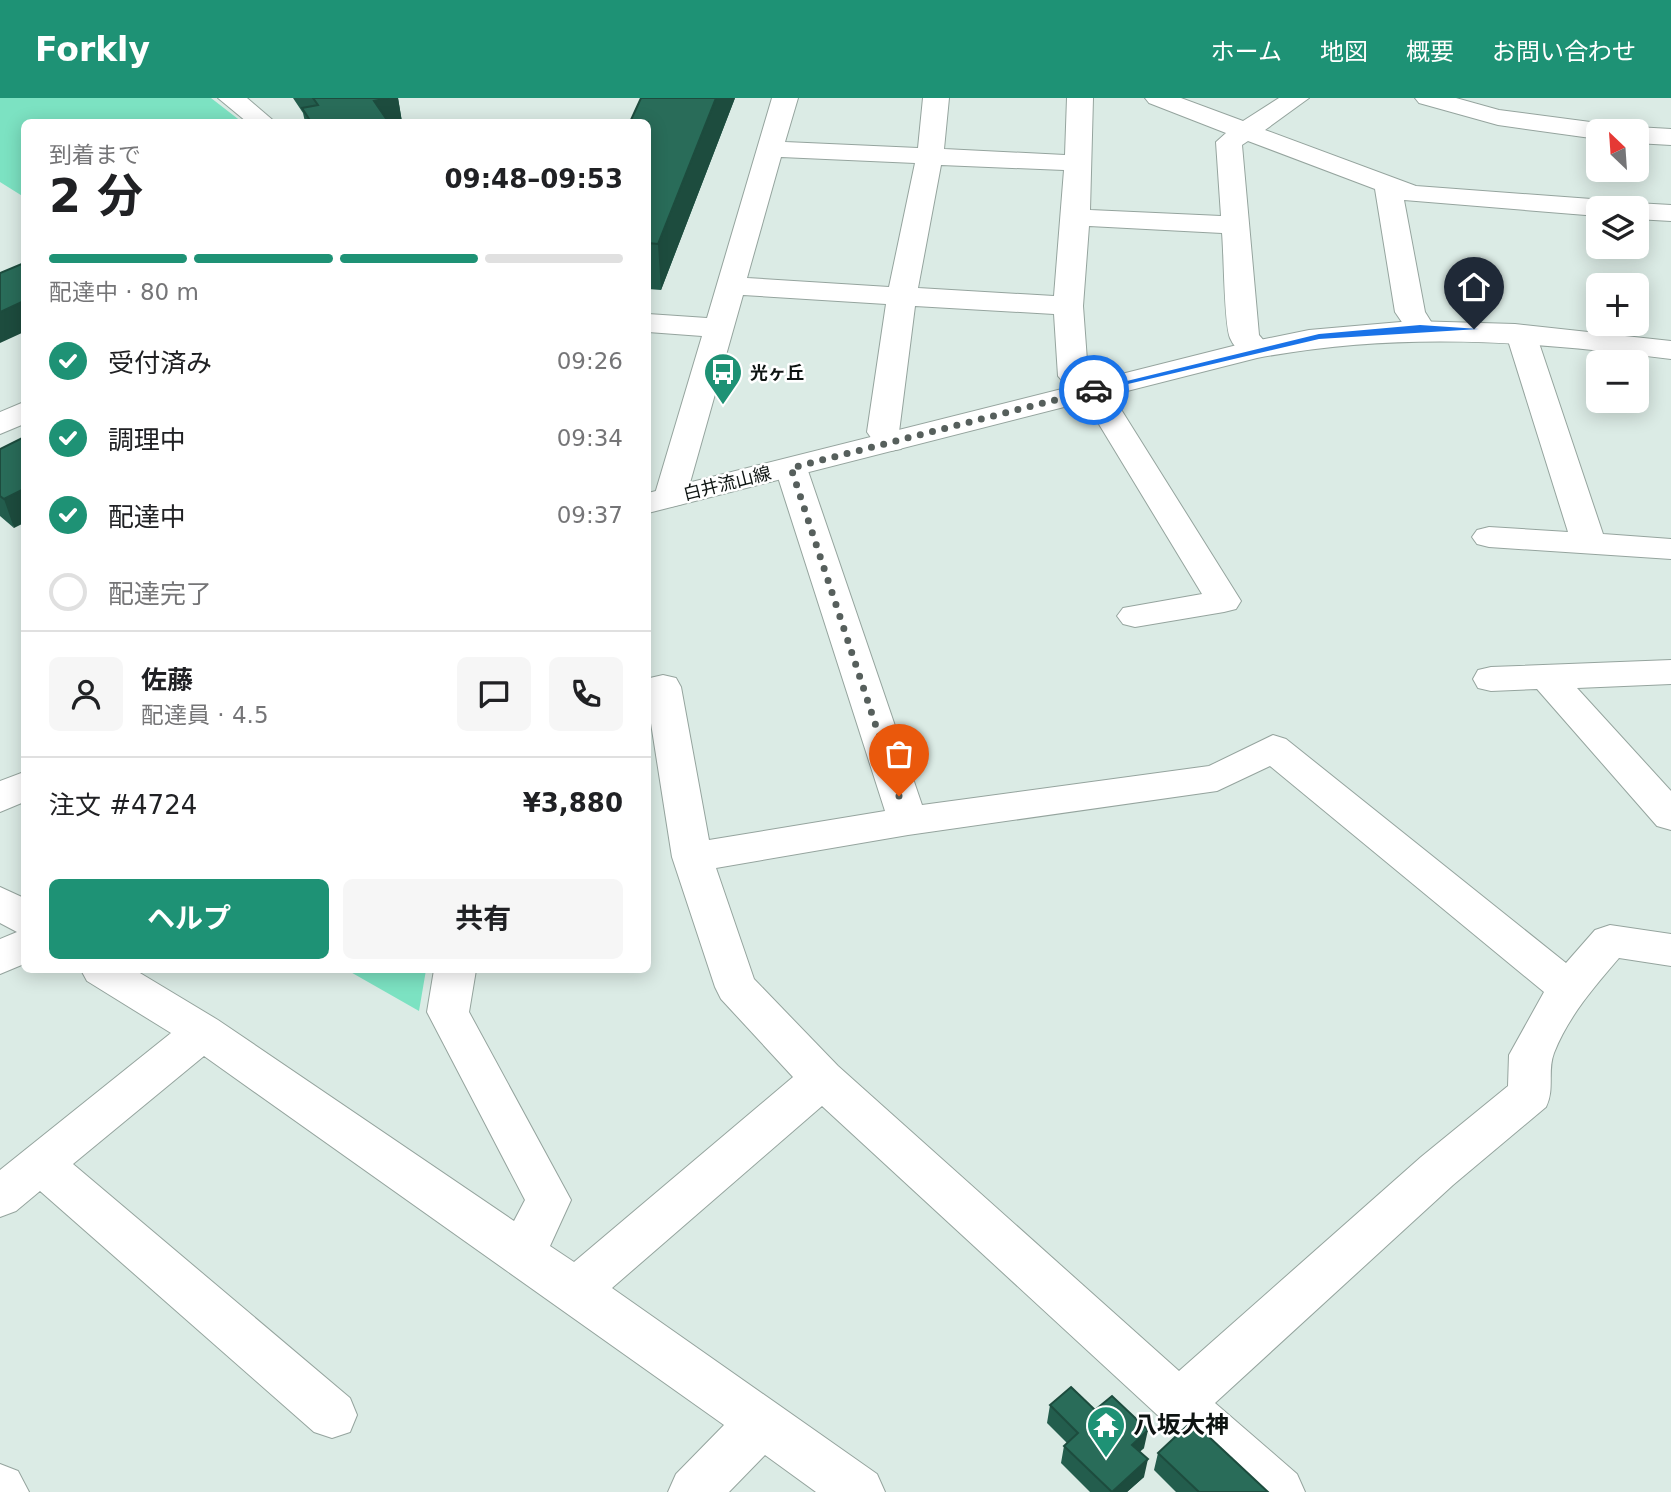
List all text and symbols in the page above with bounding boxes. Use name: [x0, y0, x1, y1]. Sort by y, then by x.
text: Forkly: [35, 30, 150, 69]
text: ホーム: [1211, 38, 1282, 66]
text: 地図: [1320, 38, 1368, 66]
text: 概要: [1406, 38, 1454, 66]
text: お問い合わせ: [1492, 38, 1636, 66]
north arrow: [1586, 119, 1648, 182]
map controls: [1586, 119, 1649, 413]
text: 到着まで: [49, 142, 141, 168]
text: 09:48–09:53: [444, 164, 623, 194]
text: 2 分: [49, 169, 143, 223]
button: layers: [1586, 196, 1649, 259]
pin: [1444, 257, 1504, 329]
icon: home: [1455, 268, 1493, 306]
button: +: [1586, 273, 1649, 336]
text: 配達中 · 80 m: [49, 279, 199, 305]
icon: check: [49, 342, 87, 380]
text: 受付済み: [108, 348, 212, 378]
text: 09:26: [557, 348, 623, 374]
button: −: [1586, 350, 1649, 413]
bus stop icon: 光ヶ丘: [702, 351, 744, 406]
courier: [1059, 355, 1129, 425]
place label: 光ヶ丘: [750, 362, 804, 383]
icon: car: [1075, 371, 1113, 409]
icon: check: [49, 419, 87, 457]
text: 調理中: [108, 425, 186, 455]
text: 09:34: [557, 425, 623, 451]
street label: 白井流山線: [681, 462, 773, 504]
icon: check: [49, 496, 87, 534]
text: 配達中: [108, 502, 186, 532]
text: 09:37: [557, 502, 623, 528]
text: 配達完了: [108, 579, 212, 609]
button: person: [49, 657, 123, 731]
button: chat: [457, 657, 531, 731]
button: phone: [549, 657, 623, 731]
text: 佐藤: [141, 665, 193, 695]
text: 配達員 · 4.5: [141, 702, 269, 728]
pin: [869, 724, 929, 796]
icon: bag: [880, 735, 918, 773]
text: ¥3,880: [523, 788, 623, 818]
text: 注文 #4724: [49, 790, 197, 820]
button: ヘルプ: [49, 879, 329, 959]
button: 共有: [343, 879, 623, 959]
temple icon: 八坂大神: [1085, 1404, 1127, 1459]
place label: 八坂大神: [1133, 1411, 1229, 1439]

